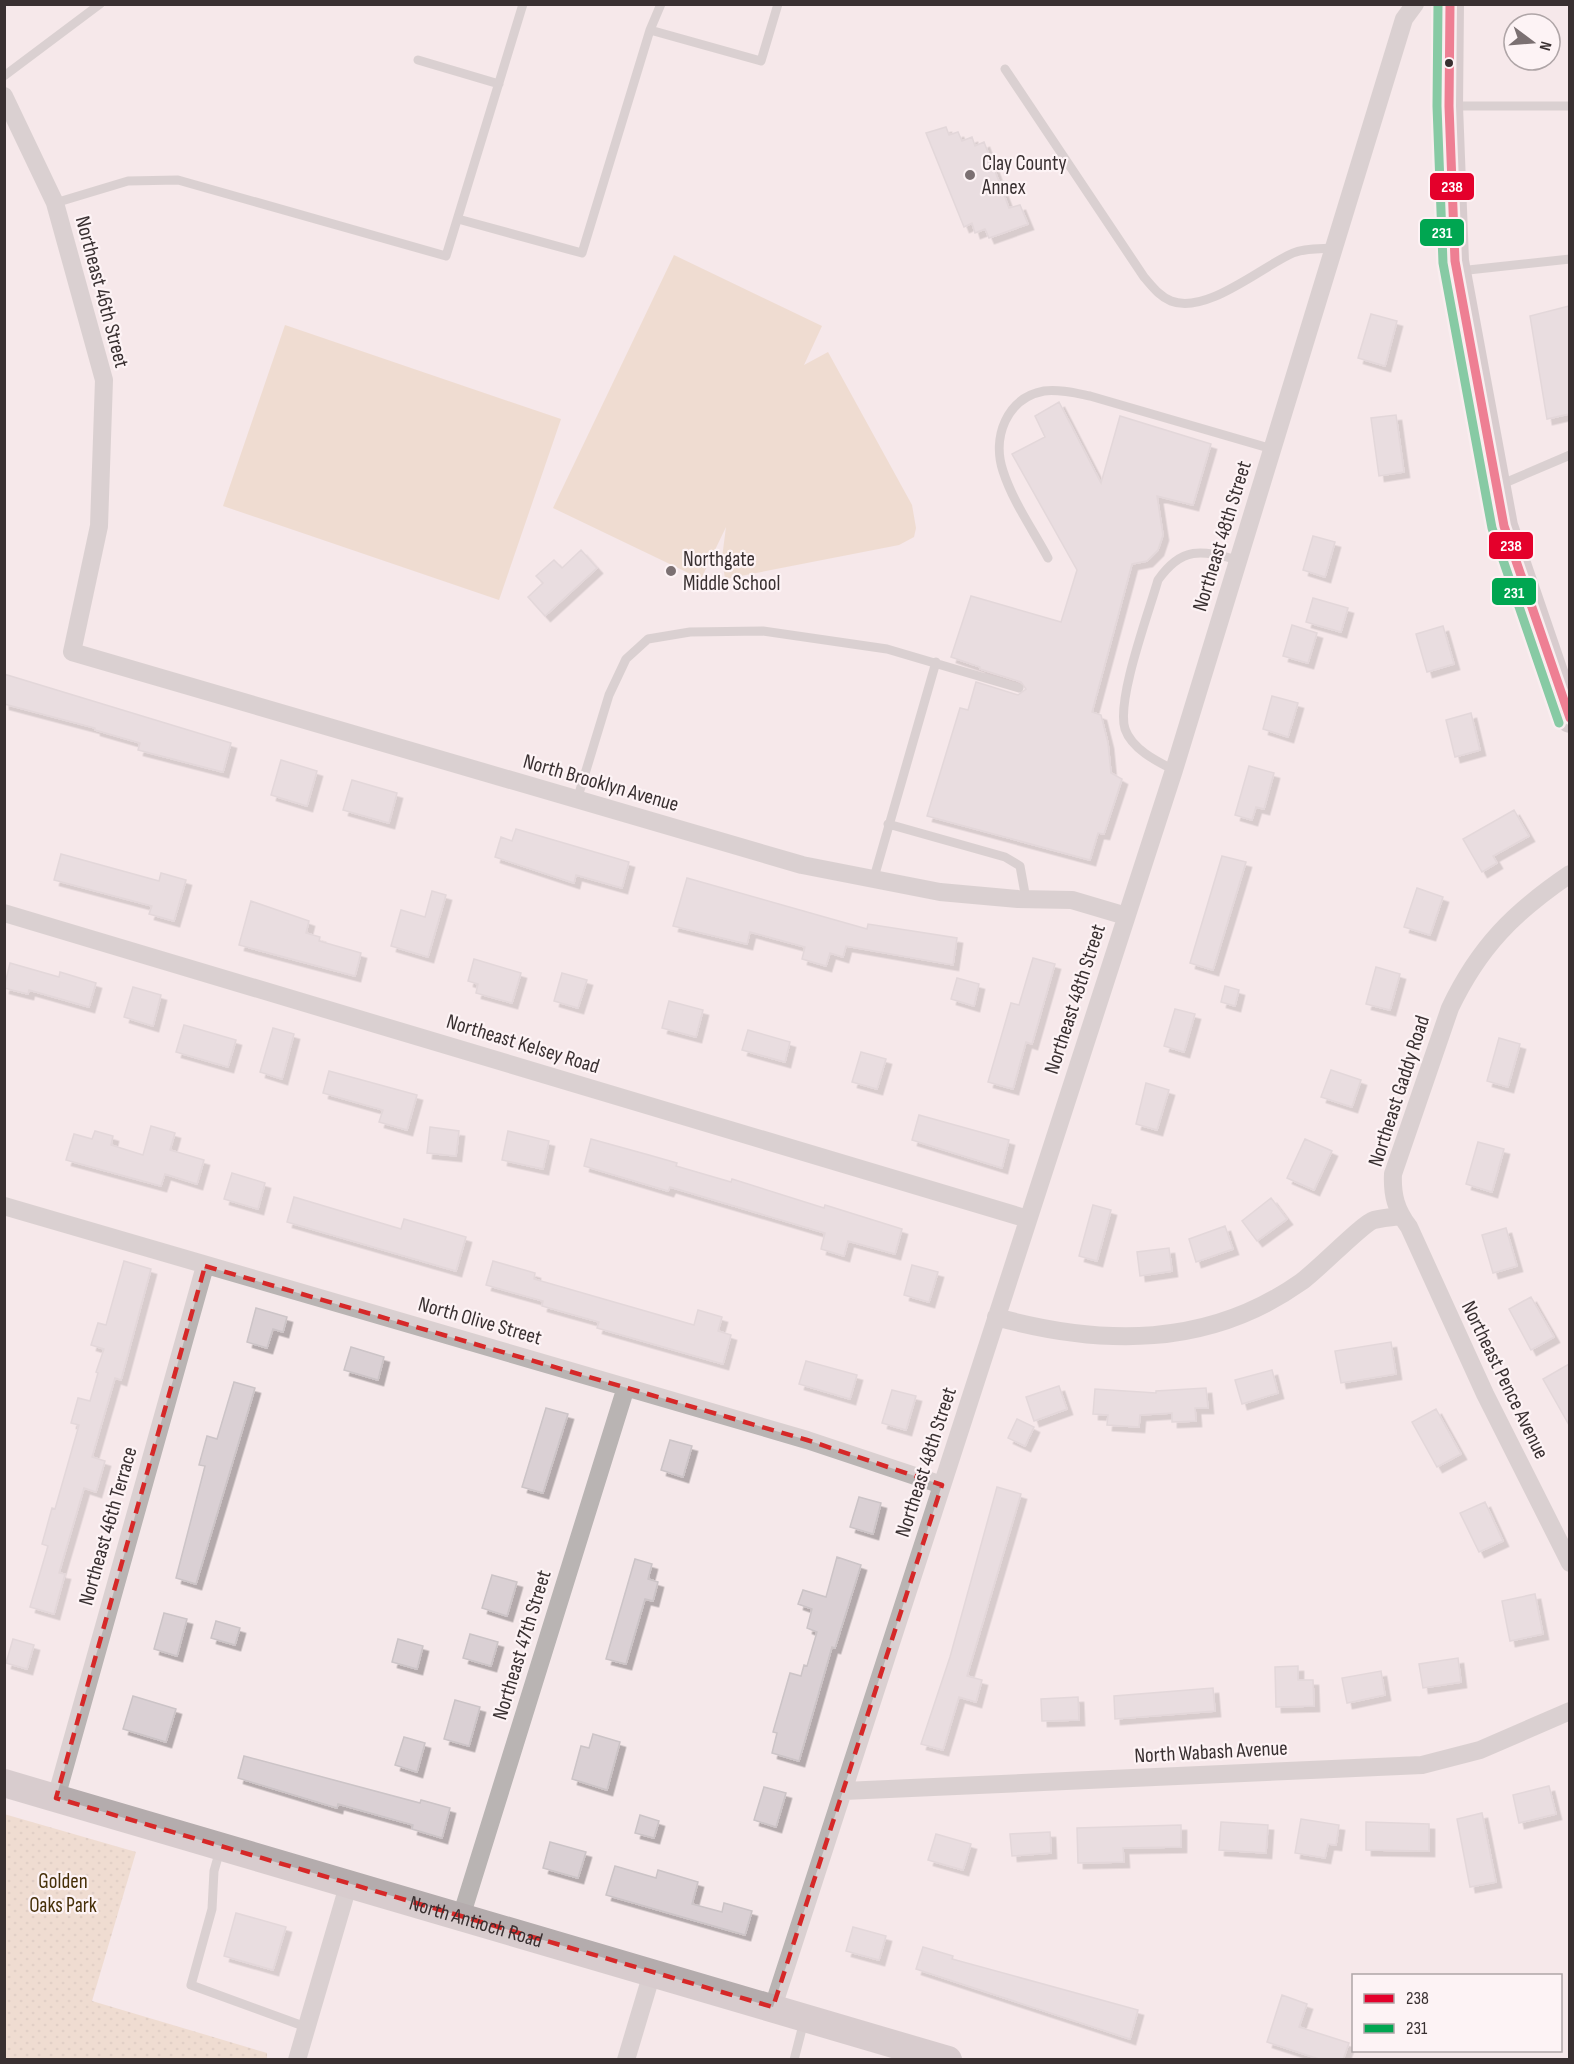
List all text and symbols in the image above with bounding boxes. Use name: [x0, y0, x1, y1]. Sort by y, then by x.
north arrow: [1502, 12, 1562, 72]
text: N: [1535, 39, 1555, 52]
unlabelled marker: [1443, 57, 1455, 69]
place label: Clay County Annex: [981, 151, 1067, 200]
marker: Clay County Annex: [963, 168, 977, 182]
line badge: 238: [1429, 172, 1475, 201]
text: 238: [1441, 178, 1463, 197]
street label: Northeast 46th Street: [70, 213, 134, 371]
line badge: 231: [1419, 218, 1465, 247]
text: 231: [1432, 224, 1453, 243]
street label: Northeast 48th Street: [1187, 458, 1257, 614]
line badge: 238: [1488, 531, 1534, 560]
text: 238: [1500, 537, 1522, 556]
place label: Northgate Middle School: [683, 547, 780, 596]
marker: Northgate Middle School: [664, 564, 678, 578]
line badge: 231: [1491, 577, 1537, 606]
text: 231: [1504, 584, 1525, 603]
street label: North Brooklyn Avenue: [520, 749, 682, 817]
street label: Northeast 48th Street: [1039, 921, 1111, 1077]
street label: Northeast Kelsey Road: [443, 1009, 603, 1079]
street label: Northeast Gaddy Road: [1363, 1012, 1435, 1170]
street label: North Olive Street: [415, 1291, 545, 1351]
street label: Northeast Pence Avenue: [1456, 1297, 1554, 1463]
street label: Northeast 48th Street: [890, 1384, 962, 1540]
street label: Northeast 46th Terrace: [73, 1444, 143, 1608]
street label: Northeast 47th Street: [487, 1567, 557, 1723]
street label: North Wabash Avenue: [1134, 1735, 1288, 1769]
park label: Golden Oaks Park: [29, 1869, 97, 1918]
street label: North Antioch Road: [406, 1890, 546, 1953]
legend: [1352, 1974, 1562, 2052]
text: 238: [1406, 1988, 1429, 2009]
text: 231: [1406, 2018, 1428, 2039]

